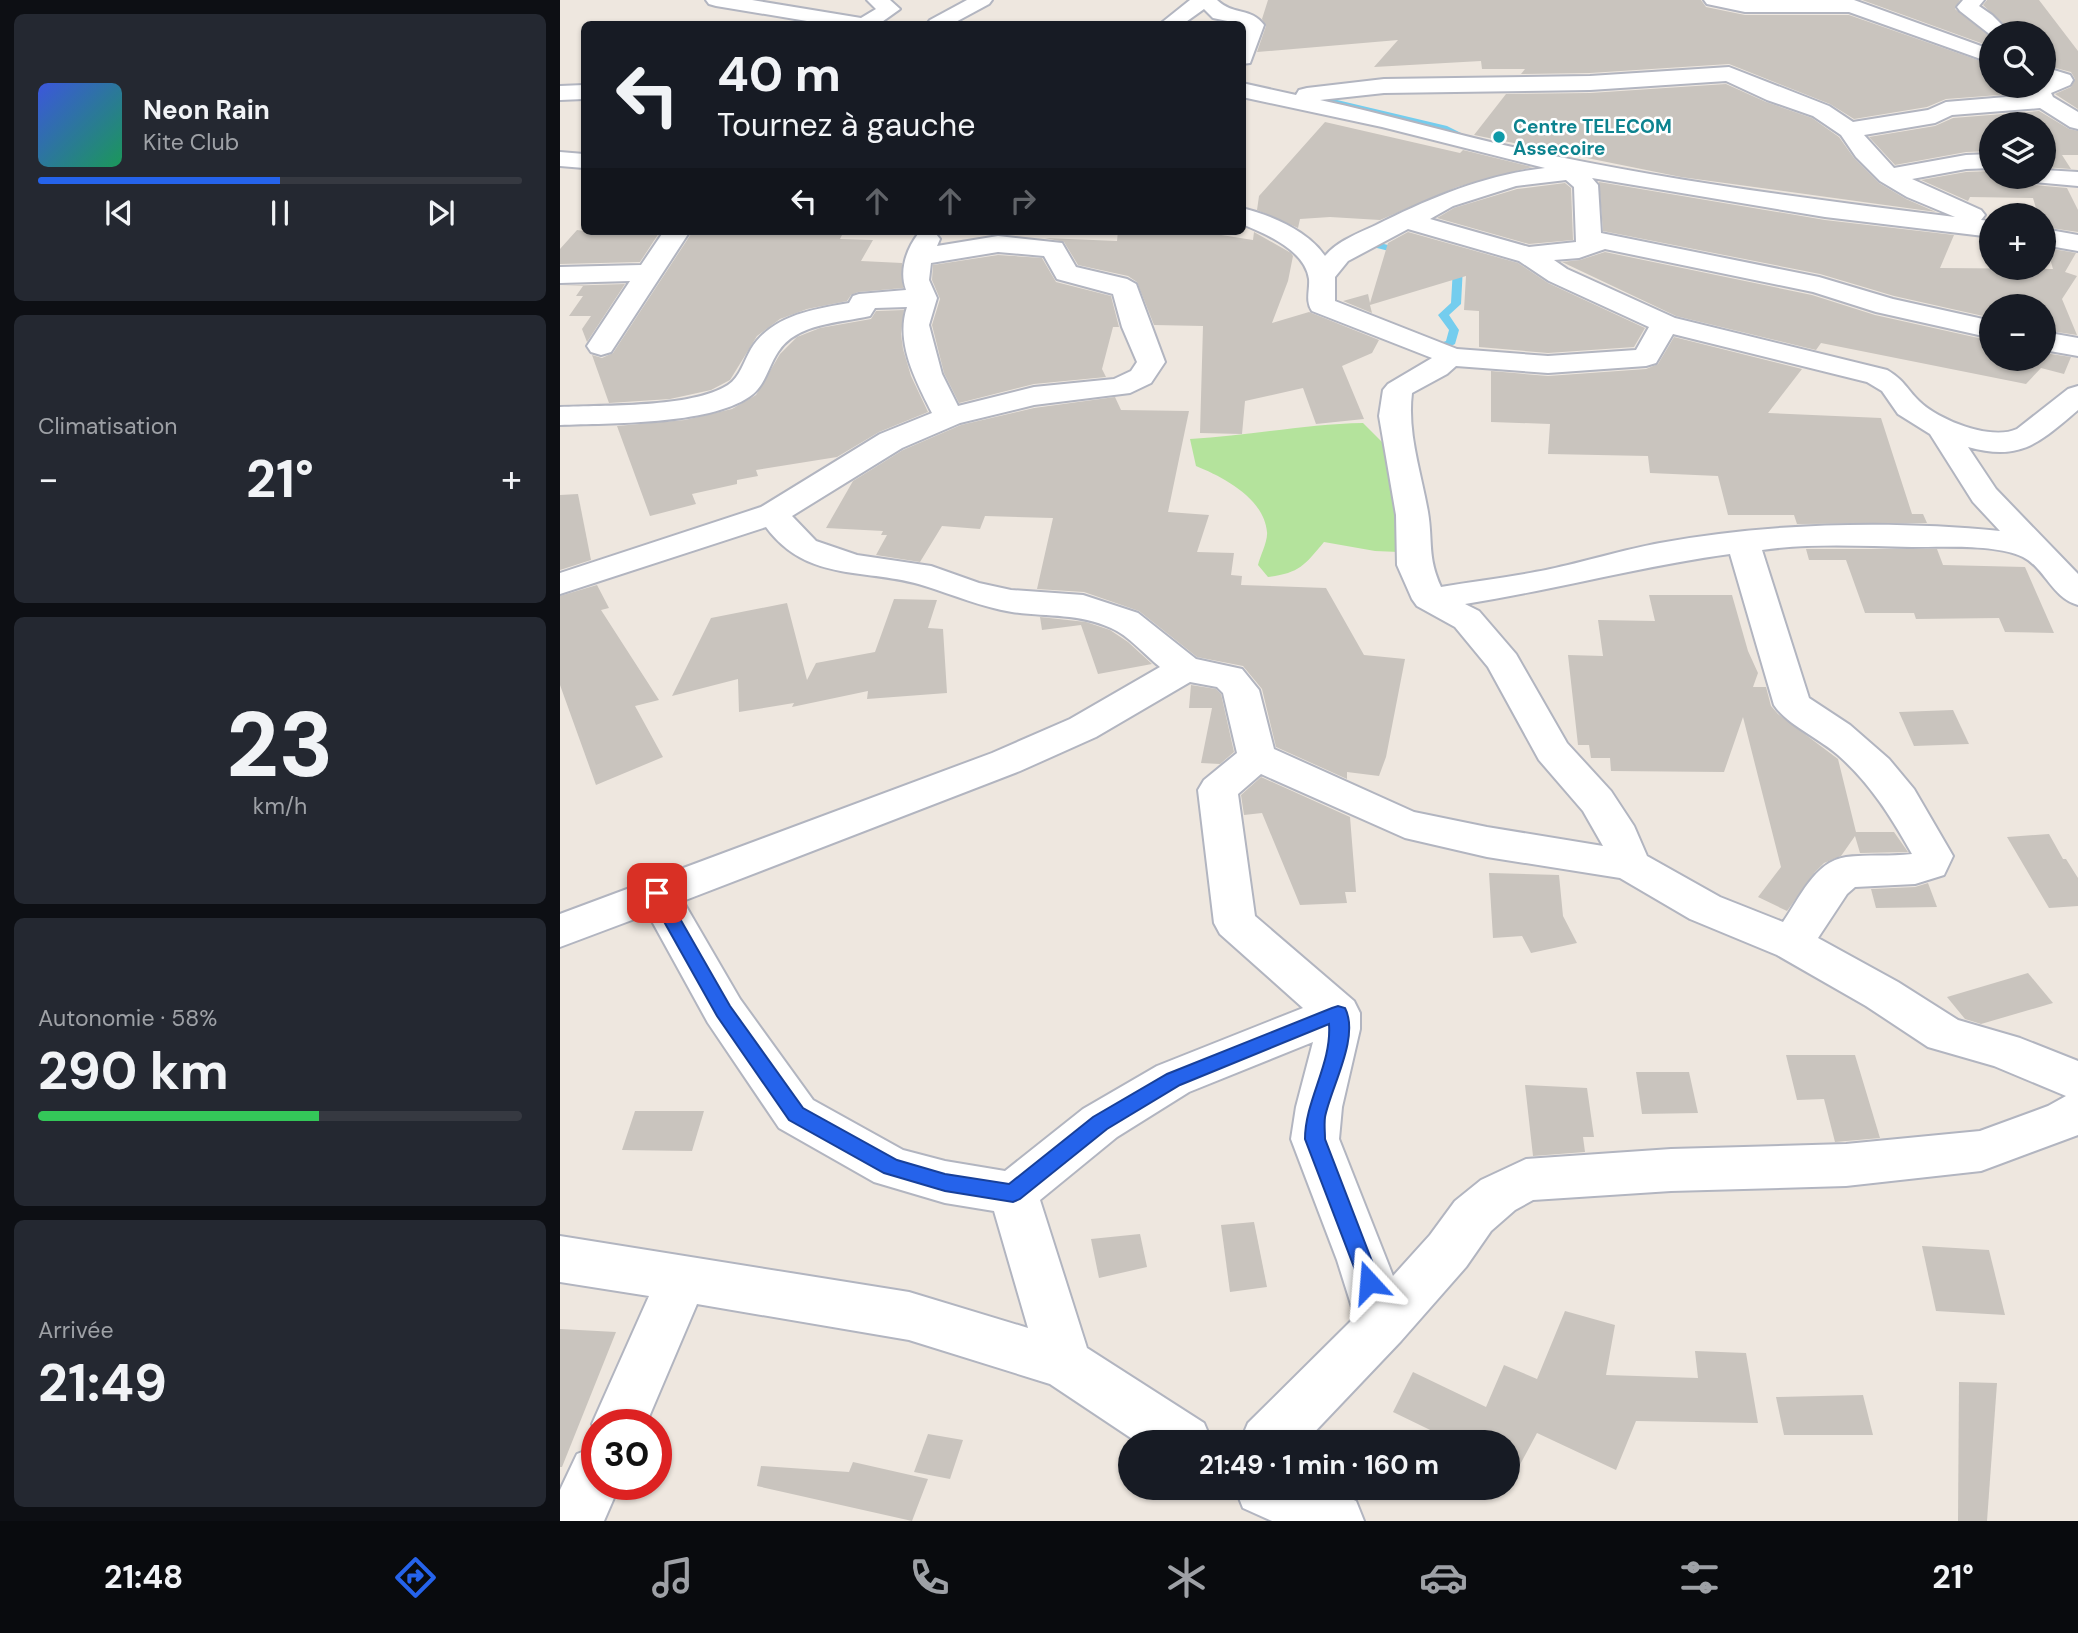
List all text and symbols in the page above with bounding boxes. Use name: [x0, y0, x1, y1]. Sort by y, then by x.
map controls: [1979, 21, 2056, 371]
button: search: [1979, 21, 2056, 98]
text: 40 m: [717, 42, 841, 106]
icon: left: [602, 49, 693, 140]
text: Neon Rain: [143, 93, 270, 127]
text: Tournez à gauche: [717, 104, 975, 146]
button: layers: [1979, 112, 2056, 189]
place label: Centre TELECOM Assecoire: [1513, 114, 1672, 161]
text: Kite Club: [143, 127, 239, 157]
marker: Centre TELECOM Assecoire: [1491, 129, 1507, 145]
icon: left: [785, 182, 823, 220]
icon: ahead: [858, 182, 896, 220]
icon: ahead: [931, 182, 969, 220]
icon: right: [1004, 182, 1042, 220]
icon: previous: [100, 194, 138, 232]
icon: pause: [261, 194, 299, 232]
icon: next: [422, 194, 460, 232]
button: +: [1979, 203, 2056, 280]
button: −: [1979, 294, 2056, 371]
text: Climatisation: [38, 411, 177, 441]
text: 21°: [246, 445, 314, 513]
text: −: [38, 454, 59, 504]
text: +: [501, 454, 522, 504]
text: 23: [226, 686, 334, 804]
text: km/h: [253, 791, 307, 821]
pin: [627, 863, 687, 923]
icon: arrive: [638, 874, 676, 912]
text: Autonomie · 58%: [38, 1003, 217, 1033]
text: 290 km: [38, 1037, 229, 1105]
position arrow: [1332, 1245, 1406, 1319]
text: Arrivée: [38, 1315, 114, 1345]
text: 21:49: [38, 1349, 167, 1417]
speed limit sign: 30: [581, 1409, 672, 1500]
text: 21:49 · 1 min · 160 m: [1199, 1448, 1439, 1482]
icon: directions: [391, 1553, 440, 1602]
icon: music: [648, 1553, 697, 1602]
icon: phone: [905, 1553, 954, 1602]
icon: climate: [1162, 1553, 1211, 1602]
icon: car: [1419, 1553, 1468, 1602]
icon: filters: [1675, 1553, 1724, 1602]
text: 21:48: [104, 1556, 183, 1598]
text: 21°: [1932, 1556, 1974, 1598]

